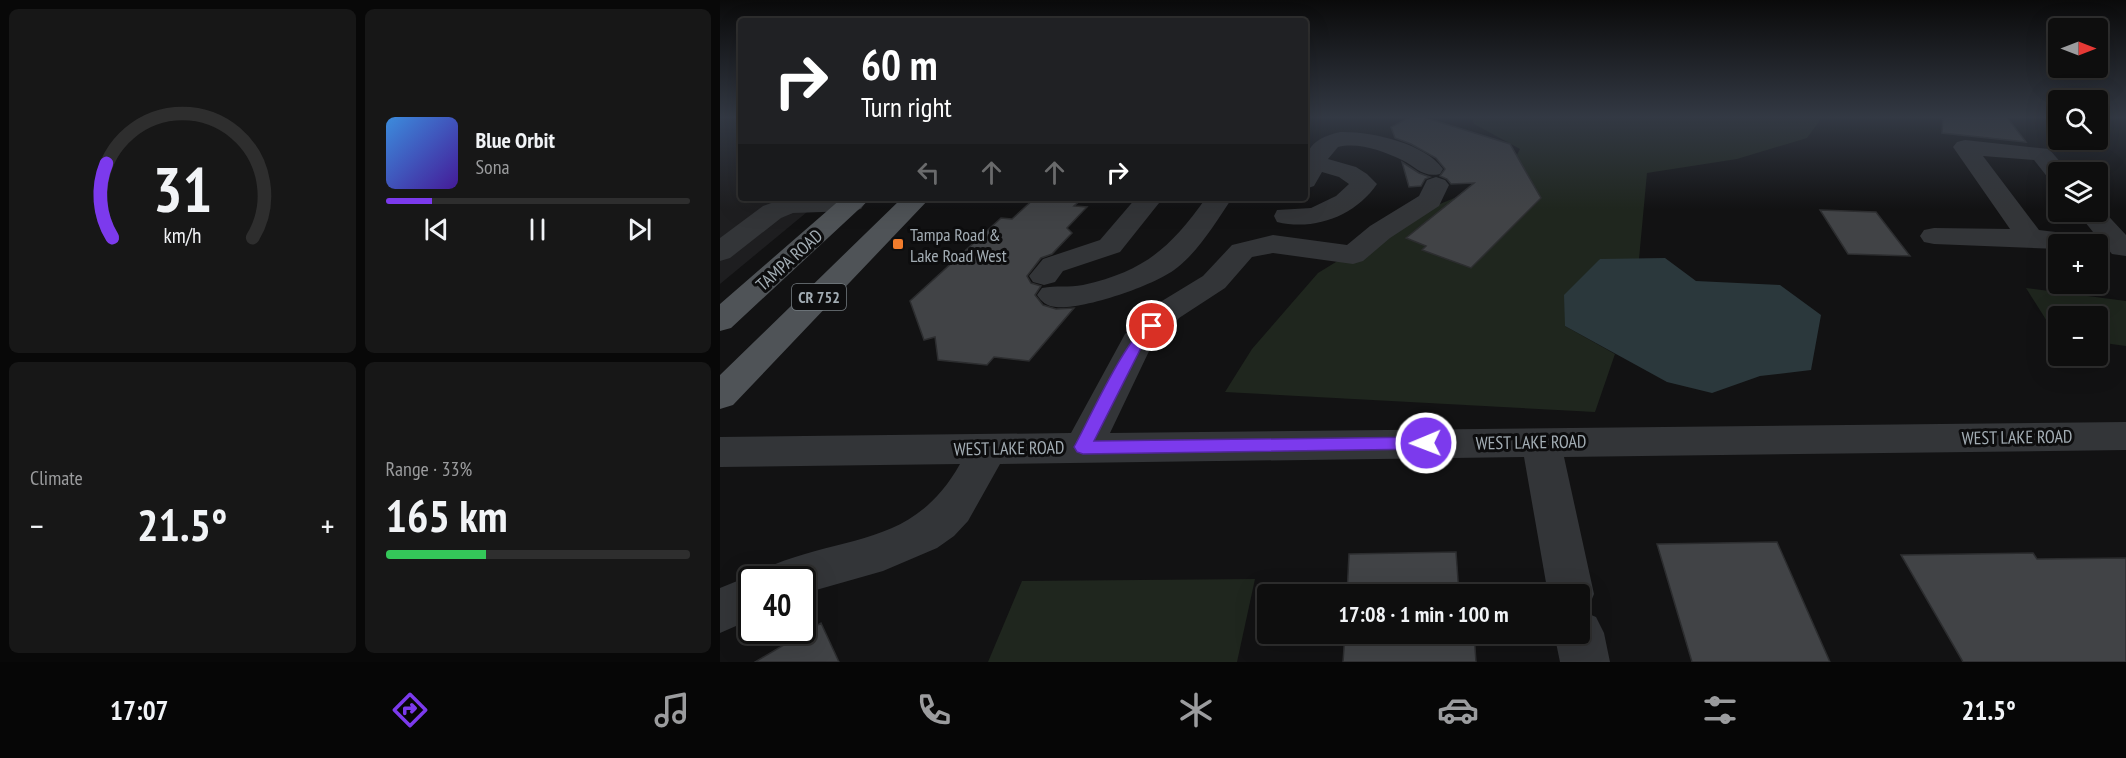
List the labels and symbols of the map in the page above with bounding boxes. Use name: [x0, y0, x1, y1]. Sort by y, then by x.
north arrow: [2048, 18, 2108, 78]
place label: Tampa Road & Lake Road West: [910, 223, 1007, 267]
street label: TAMPA ROAD: [751, 224, 827, 296]
marker: Tampa Road & Lake Road West: [891, 237, 905, 251]
road number: CR 752: [792, 284, 846, 310]
pin: [1126, 300, 1177, 351]
position arrow: [1394, 411, 1458, 475]
street label: WEST LAKE ROAD: [1961, 425, 2073, 449]
street label: WEST LAKE ROAD: [1475, 430, 1587, 454]
street label: WEST LAKE ROAD: [953, 436, 1065, 460]
speed limit sign: 40: [738, 566, 816, 644]

